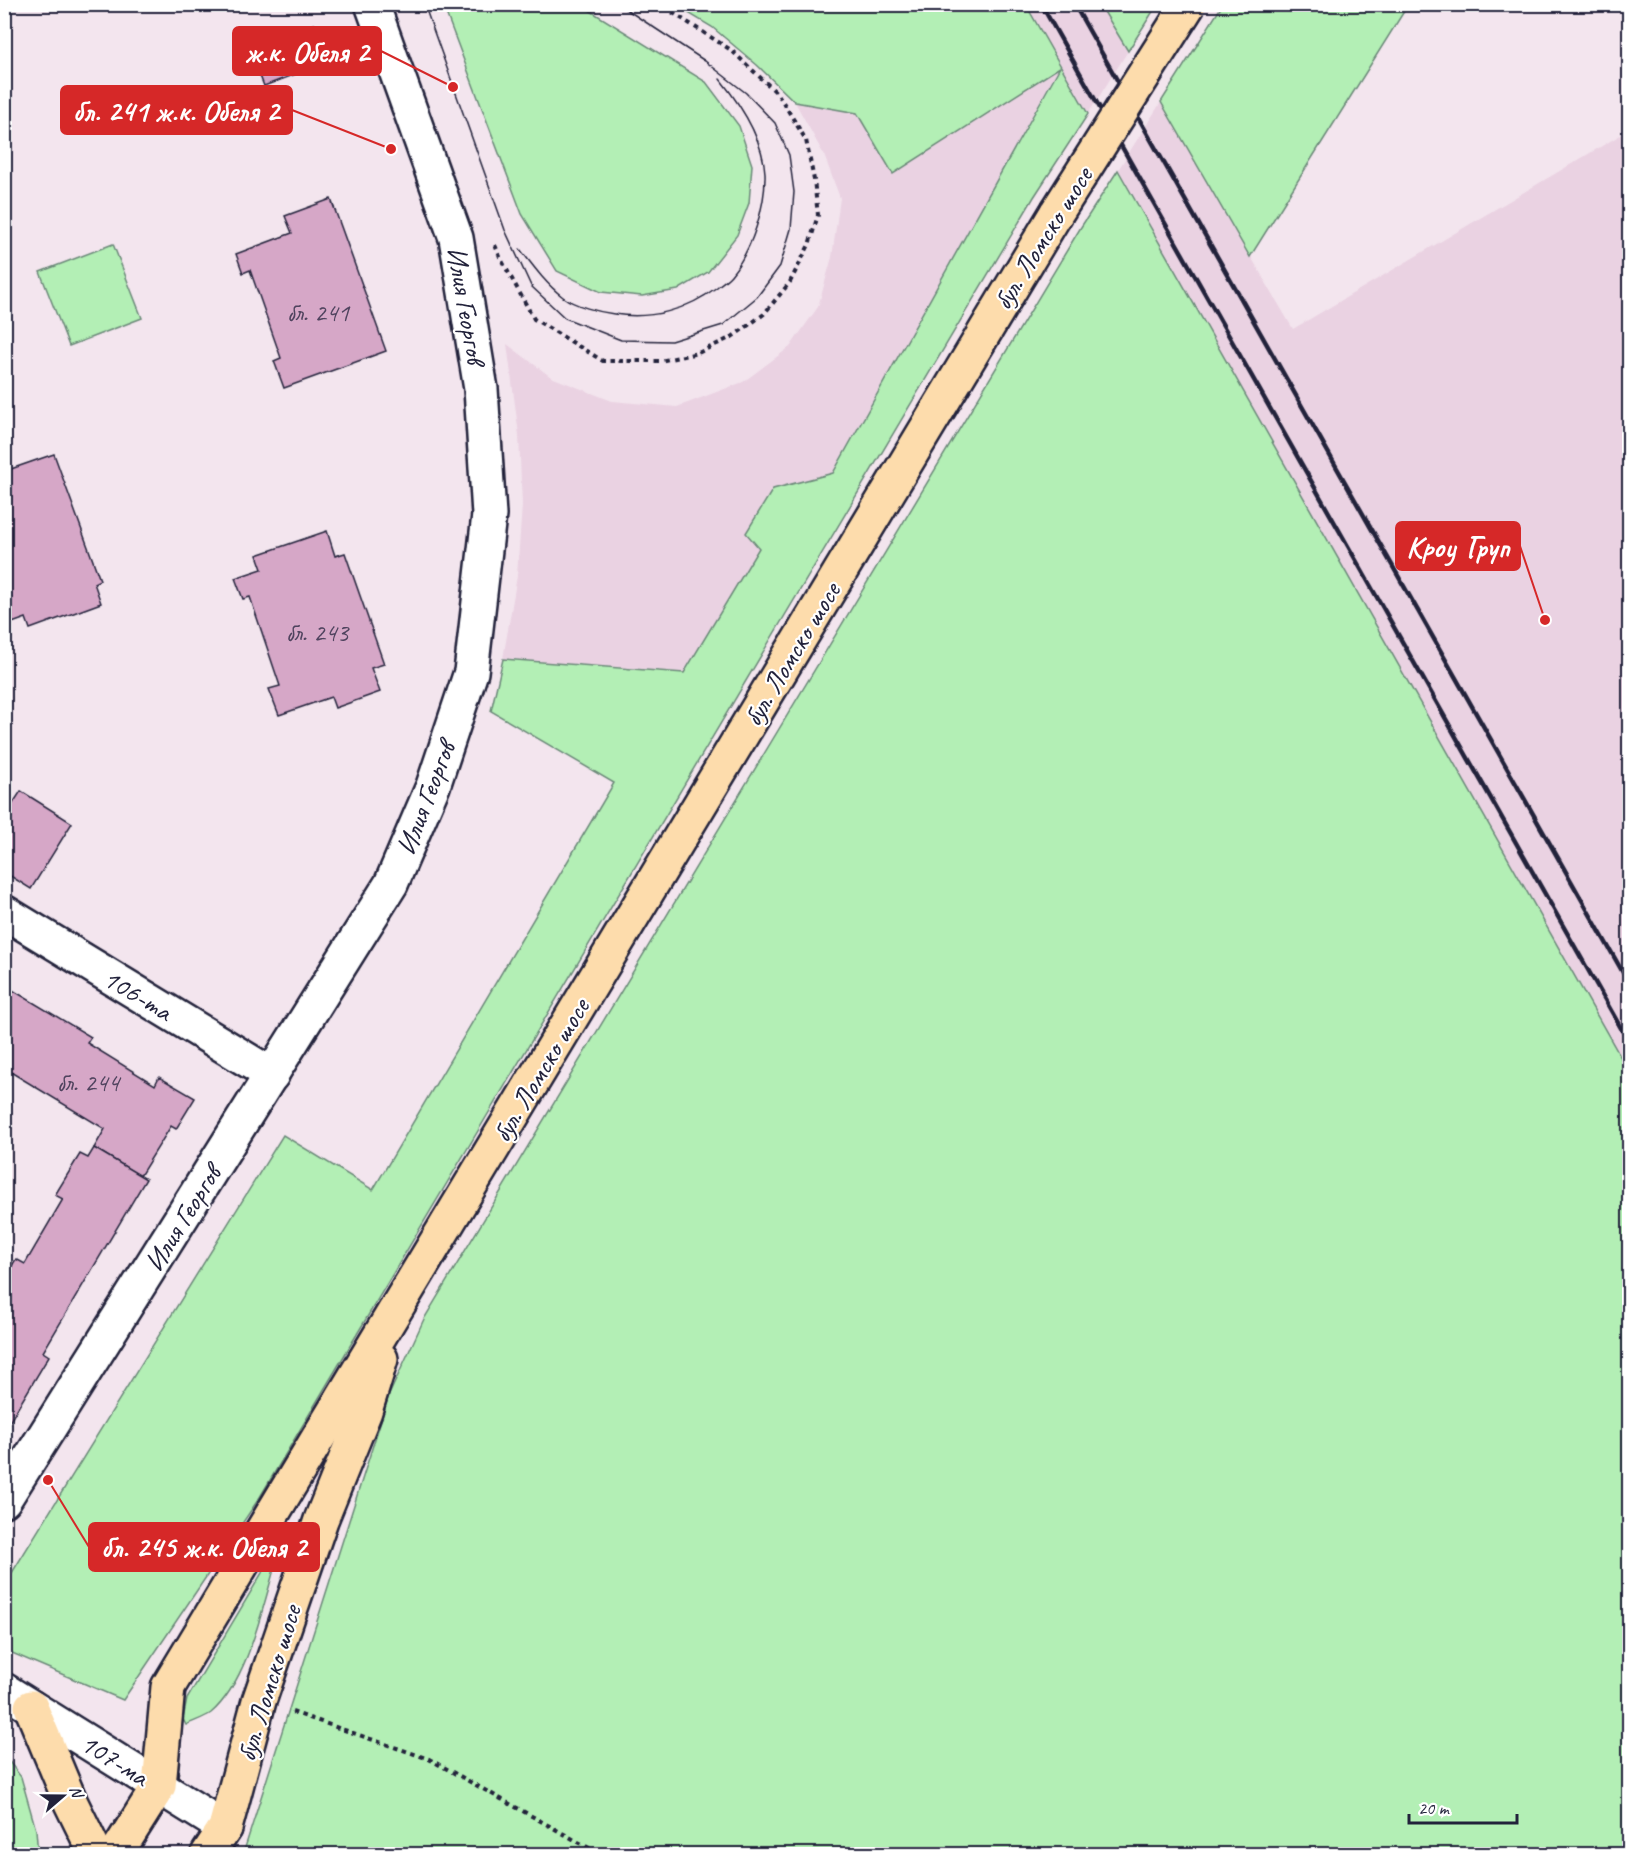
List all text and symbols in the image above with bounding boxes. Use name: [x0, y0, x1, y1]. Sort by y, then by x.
callout: ж.к. Обеля 2: [233, 27, 381, 75]
text: ж.к. Обеля 2: [245, 33, 372, 71]
callout: бл. 241 ж.к. Обеля 2: [61, 86, 292, 134]
text: бл. 241 ж.к. Обеля 2: [73, 92, 282, 130]
street label: бул. Ломско шосе: [985, 159, 1101, 316]
street label: Илия Георгов: [439, 244, 495, 372]
house number: бл. 241: [287, 296, 350, 329]
callout: Кроу Груп: [1396, 522, 1520, 570]
text: Кроу Груп: [1406, 528, 1511, 567]
street label: бул. Ломско шосе: [735, 574, 849, 732]
house number: бл. 243: [286, 616, 350, 649]
street label: Илия Георгов: [388, 732, 465, 860]
street label: 106-та: [97, 960, 180, 1029]
street label: бул. Ломско шосе: [484, 990, 598, 1148]
house number: бл. 244: [57, 1066, 121, 1099]
street label: Илия Георгов: [136, 1154, 231, 1278]
callout: бл. 245 ж.к. Обеля 2: [89, 1523, 319, 1571]
text: бл. 245 ж.к. Обеля 2: [101, 1528, 310, 1566]
street label: бул. Ломско шосе: [228, 1599, 309, 1765]
street label: 107-ма: [74, 1725, 157, 1795]
north arrow: [33, 1766, 93, 1826]
text: N: [65, 1783, 88, 1802]
scale bar: [1409, 1787, 1517, 1825]
text: 20 m: [1418, 1797, 1451, 1819]

